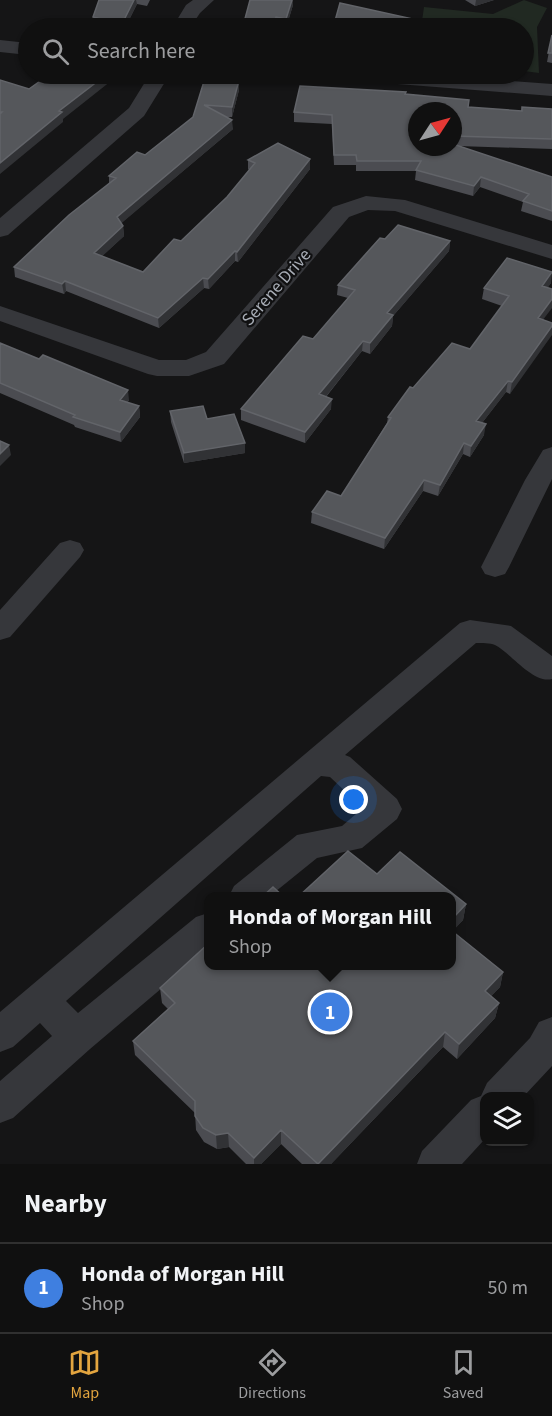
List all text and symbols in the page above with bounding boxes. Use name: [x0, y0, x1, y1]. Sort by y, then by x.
search box: [18, 18, 534, 84]
icon: search: [39, 35, 72, 68]
text: Search here: [87, 35, 195, 67]
north arrow: [408, 102, 462, 156]
street label: Serene Drive: [236, 243, 317, 331]
your location: [339, 785, 368, 814]
popup: [204, 892, 456, 970]
text: Honda of Morgan Hill: [228, 901, 432, 933]
text: Shop: [228, 933, 272, 961]
pin: 1: [310, 990, 350, 1034]
map controls: [480, 1092, 534, 1146]
button: layers: [480, 1092, 534, 1146]
text: Nearby: [24, 1185, 107, 1222]
text: Honda of Morgan Hill: [81, 1258, 284, 1290]
text: 1: [38, 1274, 49, 1302]
text: 50 m: [488, 1274, 528, 1302]
text: Shop: [81, 1290, 125, 1318]
tab: Map: [68, 1346, 101, 1404]
tab: Directions: [238, 1346, 306, 1404]
tab: Saved: [443, 1346, 484, 1404]

